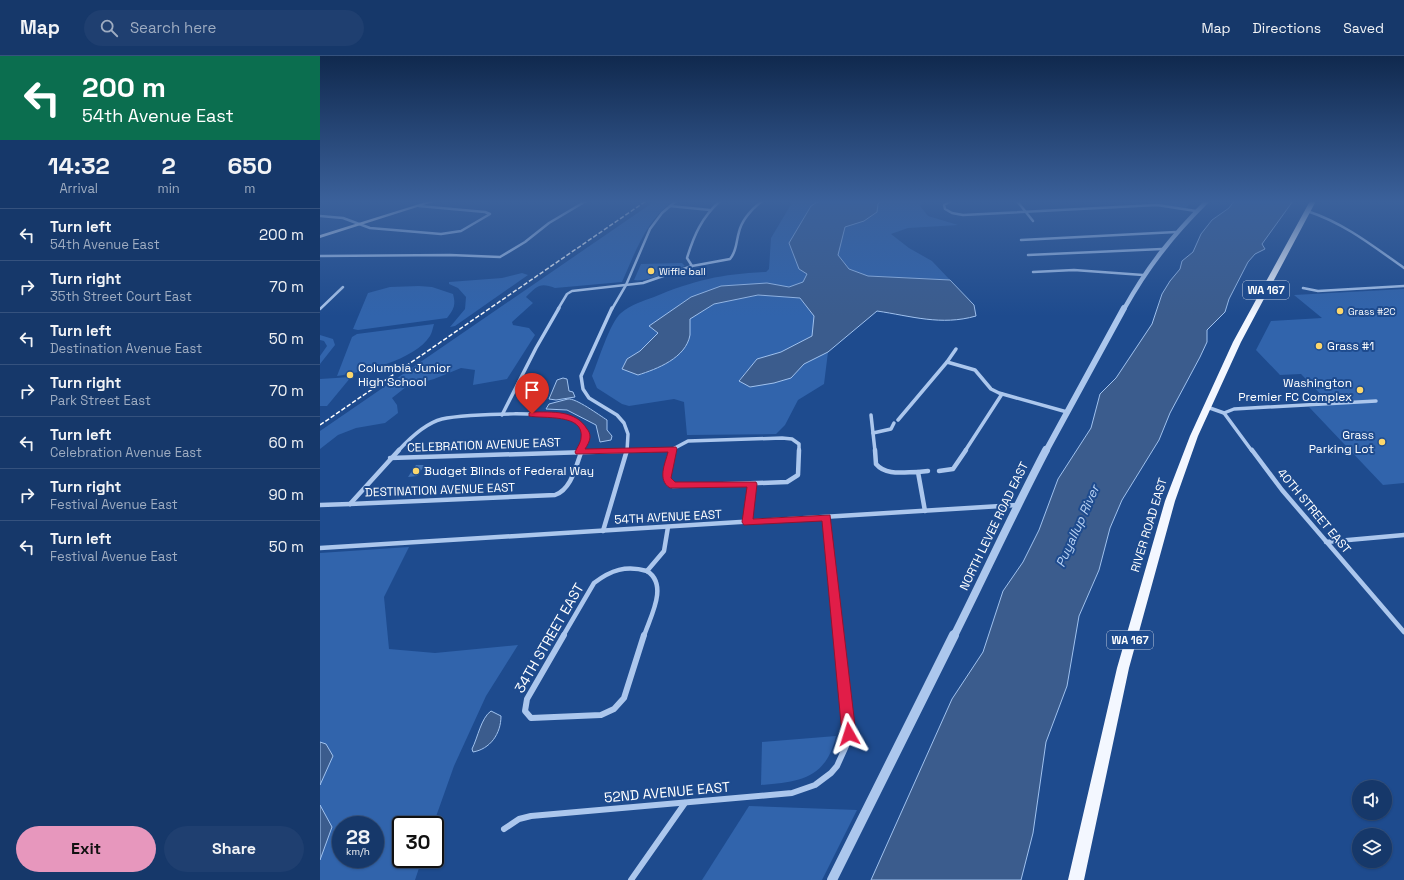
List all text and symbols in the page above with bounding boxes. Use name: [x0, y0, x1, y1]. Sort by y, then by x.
search box: [84, 10, 364, 46]
text: Map: [20, 15, 60, 40]
icon: search: [98, 17, 120, 39]
text: Search here: [130, 18, 216, 37]
text: Map: [1201, 19, 1231, 37]
text: Directions: [1253, 19, 1321, 37]
text: Saved: [1343, 19, 1384, 37]
text: 200 m: [82, 69, 166, 105]
icon: left: [16, 72, 68, 124]
text: 54th Avenue East: [82, 104, 234, 127]
text: 14:32: [48, 150, 110, 181]
text: 2: [162, 150, 176, 181]
text: 650: [227, 150, 272, 181]
text: Arrival: [59, 180, 98, 197]
text: min: [157, 180, 180, 197]
text: m: [244, 180, 255, 197]
text: Turn left: [50, 217, 112, 236]
icon: left: [16, 224, 38, 246]
text: 200 m: [259, 225, 304, 244]
text: 54th Avenue East: [50, 236, 160, 253]
place label: Wiffle ball: [659, 265, 706, 278]
marker: Wiffle ball: [646, 266, 656, 276]
text: Turn right: [50, 269, 121, 288]
icon: right: [16, 276, 38, 298]
text: 70 m: [269, 277, 304, 296]
road number: WA 167: [1243, 281, 1289, 299]
text: 35th Street Court East: [50, 288, 192, 305]
place label: Grass #2C: [1348, 305, 1396, 318]
marker: Grass #2C: [1335, 306, 1345, 316]
text: Turn left: [50, 321, 112, 340]
icon: left: [16, 328, 38, 350]
text: 50 m: [269, 329, 304, 348]
place label: Grass #1: [1327, 338, 1374, 354]
text: Destination Avenue East: [50, 340, 202, 357]
marker: Grass #1: [1314, 341, 1324, 351]
place label: Columbia Junior High School: [358, 360, 451, 390]
marker: Columbia Junior High School: [345, 370, 355, 380]
text: Turn right: [50, 373, 121, 392]
pin: [515, 373, 549, 414]
place label: Washington Premier FC Complex: [1238, 375, 1352, 405]
icon: arrive: [521, 379, 543, 401]
icon: right: [16, 380, 38, 402]
text: 70 m: [269, 381, 304, 400]
marker: Washington Premier FC Complex: [1355, 385, 1365, 395]
text: Park Street East: [50, 392, 151, 409]
text: Turn left: [50, 425, 112, 444]
place label: Grass Parking Lot: [1309, 427, 1374, 457]
icon: left: [16, 432, 38, 454]
text: 60 m: [268, 433, 304, 452]
street label: CELEBRATION AVENUE EAST: [407, 434, 561, 456]
marker: Grass Parking Lot: [1377, 437, 1387, 447]
text: Celebration Avenue East: [50, 444, 202, 461]
street label: NORTH LEVEE ROAD EAST: [956, 459, 1032, 593]
place label: Budget Blinds of Federal Way: [424, 463, 594, 479]
street label: 40TH STREET EAST: [1274, 465, 1354, 557]
marker: Budget Blinds of Federal Way: [411, 466, 421, 476]
street label: RIVER ROAD EAST: [1127, 476, 1171, 574]
text: Turn right: [50, 477, 121, 496]
street label: DESTINATION AVENUE EAST: [365, 479, 515, 501]
water label: Puyallup River: [1052, 481, 1104, 570]
icon: right: [16, 484, 38, 506]
text: 90 m: [268, 485, 304, 504]
text: Festival Avenue East: [50, 496, 178, 513]
street label: 54TH AVENUE EAST: [614, 506, 722, 528]
text: Turn left: [50, 529, 112, 548]
icon: left: [16, 536, 38, 558]
text: 50 m: [269, 537, 304, 556]
text: Festival Avenue East: [50, 548, 178, 565]
street label: 34TH STREET EAST: [510, 580, 588, 696]
road number: WA 167: [1107, 631, 1153, 649]
position arrow: [828, 713, 870, 755]
street label: 52ND AVENUE EAST: [603, 778, 731, 806]
map controls: [1352, 780, 1392, 868]
button: sound: [1352, 780, 1392, 820]
speed limit sign: 30: [392, 816, 444, 868]
text: 28: [346, 824, 370, 850]
button: Exit: [16, 826, 156, 872]
button: Share: [164, 826, 304, 872]
button: layers: [1352, 828, 1392, 868]
text: km/h: [346, 845, 370, 858]

